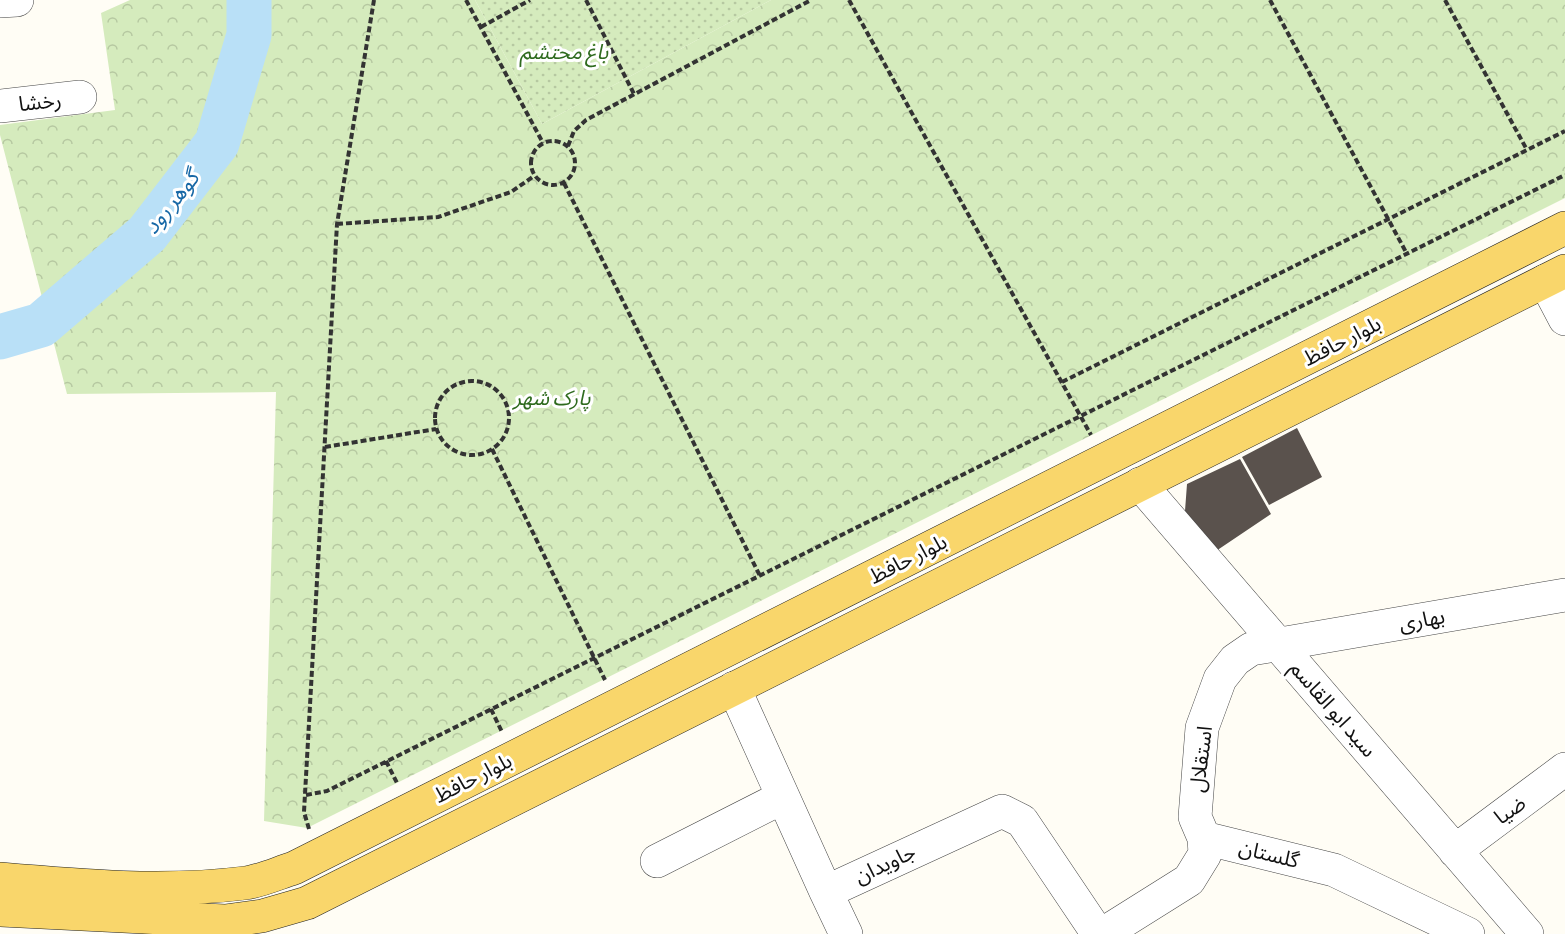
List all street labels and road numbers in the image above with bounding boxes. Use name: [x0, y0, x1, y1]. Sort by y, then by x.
street label: رخشا: [17, 88, 63, 116]
street label: بلوار حافظ: [1299, 311, 1385, 371]
street label: بلوار حافظ: [865, 529, 951, 589]
street label: بهاری: [1397, 604, 1447, 636]
street label: سید ابو القاسم: [1283, 656, 1381, 764]
street label: استقلال: [1185, 724, 1217, 794]
street label: بلوار حافظ: [430, 748, 516, 808]
street label: ضیا: [1490, 791, 1530, 829]
street label: گلستان: [1236, 835, 1302, 873]
street label: جاویدان: [851, 839, 919, 889]

